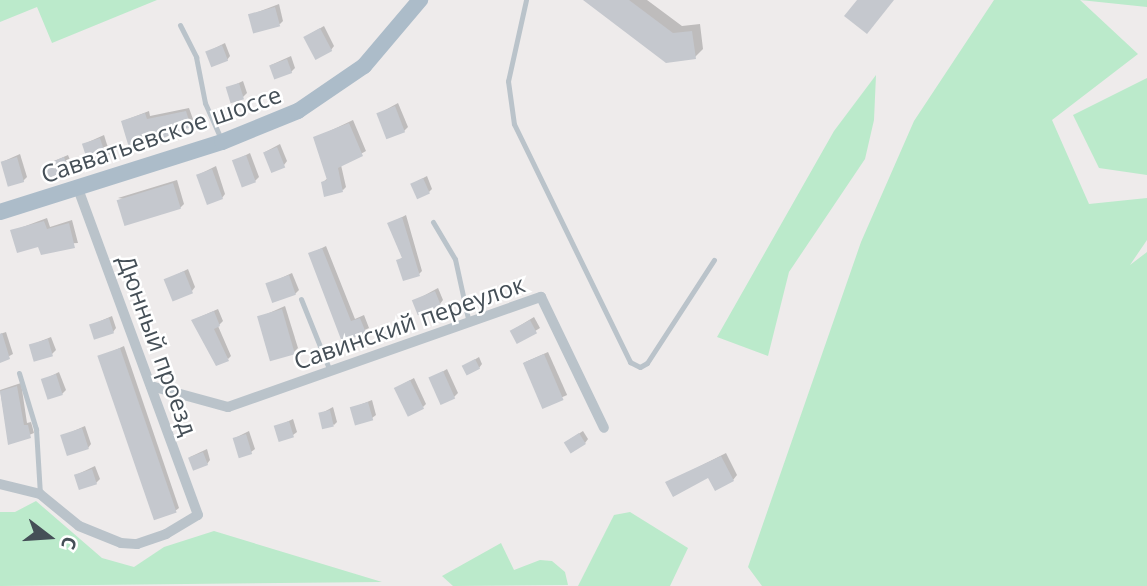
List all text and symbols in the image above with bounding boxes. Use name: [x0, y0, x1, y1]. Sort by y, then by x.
street label: Савватьевское шоссе: [37, 79, 285, 189]
street label: Дюнный проезд: [112, 251, 204, 439]
street label: Савинский переулок: [290, 269, 528, 375]
north arrow: [14, 502, 84, 572]
text: С: [55, 534, 83, 553]

